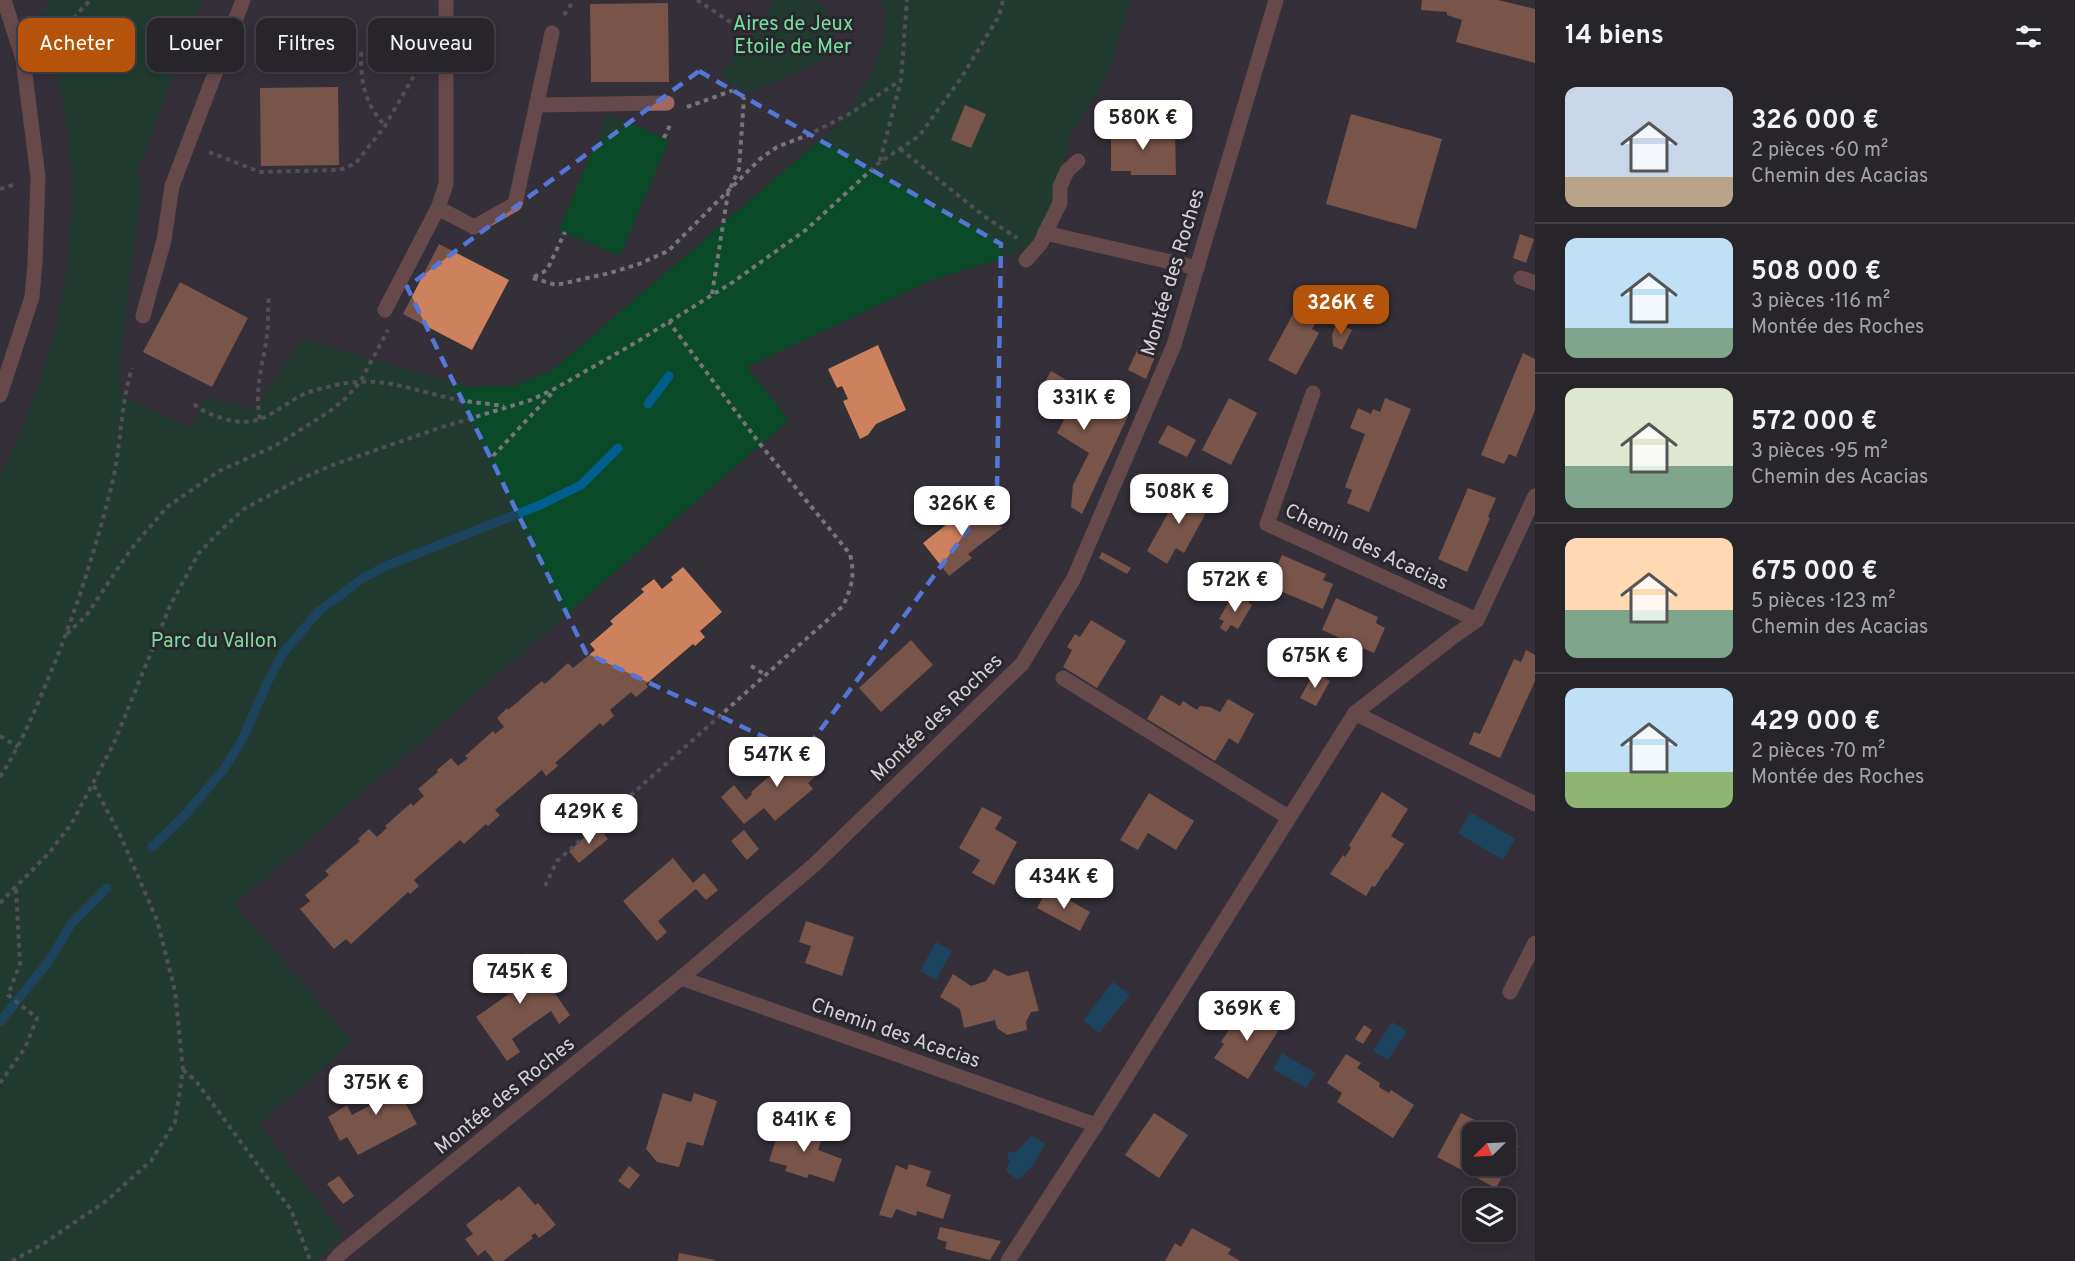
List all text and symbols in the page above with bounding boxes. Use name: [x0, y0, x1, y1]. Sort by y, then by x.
park label: Aires de Jeux Etoile de Mer: [733, 12, 853, 61]
chip: Acheter: [18, 18, 135, 72]
chip: Louer: [147, 18, 244, 72]
chip: Filtres: [256, 18, 356, 72]
chip: Nouveau: [368, 18, 494, 72]
text: 14 biens: [1565, 20, 1664, 53]
icon: filters: [2012, 20, 2045, 53]
pin: 580K €: [1094, 100, 1192, 151]
text: 326 000 €: [1751, 105, 1879, 138]
text: 580K €: [1108, 106, 1178, 132]
icon: home: [1613, 111, 1685, 183]
text: 2 pièces · 60 m²: [1751, 138, 1888, 164]
text: Chemin des Acacias: [1751, 164, 1929, 190]
street label: Montée des Roches: [1136, 186, 1212, 359]
text: 508 000 €: [1751, 256, 1881, 289]
icon: home: [1613, 262, 1685, 334]
pin: 326K €: [1292, 285, 1390, 336]
text: 3 pièces · 116 m²: [1751, 289, 1890, 315]
text: 326K €: [1307, 291, 1375, 317]
text: Montée des Roches: [1751, 315, 1924, 341]
pin: 331K €: [1035, 380, 1133, 431]
text: 331K €: [1052, 386, 1116, 412]
text: 572 000 €: [1751, 406, 1877, 439]
icon: home: [1613, 412, 1685, 484]
text: 3 pièces · 95 m²: [1751, 439, 1888, 465]
text: Chemin des Acacias: [1751, 465, 1929, 491]
pin: 508K €: [1130, 474, 1228, 525]
text: 508K €: [1144, 480, 1214, 506]
pin: 326K €: [913, 486, 1011, 537]
text: 326K €: [928, 492, 996, 518]
street label: Chemin des Acacias: [1280, 499, 1452, 597]
text: 675 000 €: [1751, 556, 1878, 589]
pin: 572K €: [1186, 562, 1284, 613]
icon: home: [1613, 562, 1685, 634]
text: 572K €: [1202, 568, 1268, 594]
text: 5 pièces · 123 m²: [1751, 589, 1895, 615]
text: Chemin des Acacias: [1751, 615, 1929, 641]
park label: Parc du Vallon: [151, 629, 277, 655]
pin: 675K €: [1266, 638, 1364, 689]
text: 675K €: [1281, 644, 1349, 670]
street label: Montée des Roches: [866, 649, 1009, 788]
text: 429 000 €: [1751, 706, 1881, 739]
icon: home: [1613, 712, 1685, 784]
pin: 547K €: [728, 737, 826, 788]
text: 2 pièces · 70 m²: [1751, 739, 1885, 765]
text: 547K €: [743, 743, 811, 769]
text: Montée des Roches: [1751, 765, 1924, 791]
pin: 429K €: [540, 794, 638, 845]
text: 429K €: [554, 800, 624, 826]
pin: 434K €: [1015, 859, 1113, 910]
text: 434K €: [1029, 865, 1099, 891]
pin: 745K €: [471, 954, 569, 1005]
text: 745K €: [487, 960, 553, 986]
pin: 369K €: [1198, 991, 1296, 1042]
street label: Chemin des Acacias: [807, 993, 983, 1075]
text: 369K €: [1213, 997, 1281, 1023]
street label: Montée des Roches: [430, 1032, 581, 1161]
pin: 375K €: [327, 1065, 425, 1116]
text: 375K €: [343, 1071, 409, 1097]
pin: 841K €: [755, 1102, 853, 1153]
text: 841K €: [771, 1108, 837, 1134]
north arrow: [1462, 1122, 1516, 1176]
map controls: [1462, 1122, 1516, 1242]
button: layers: [1462, 1188, 1516, 1242]

